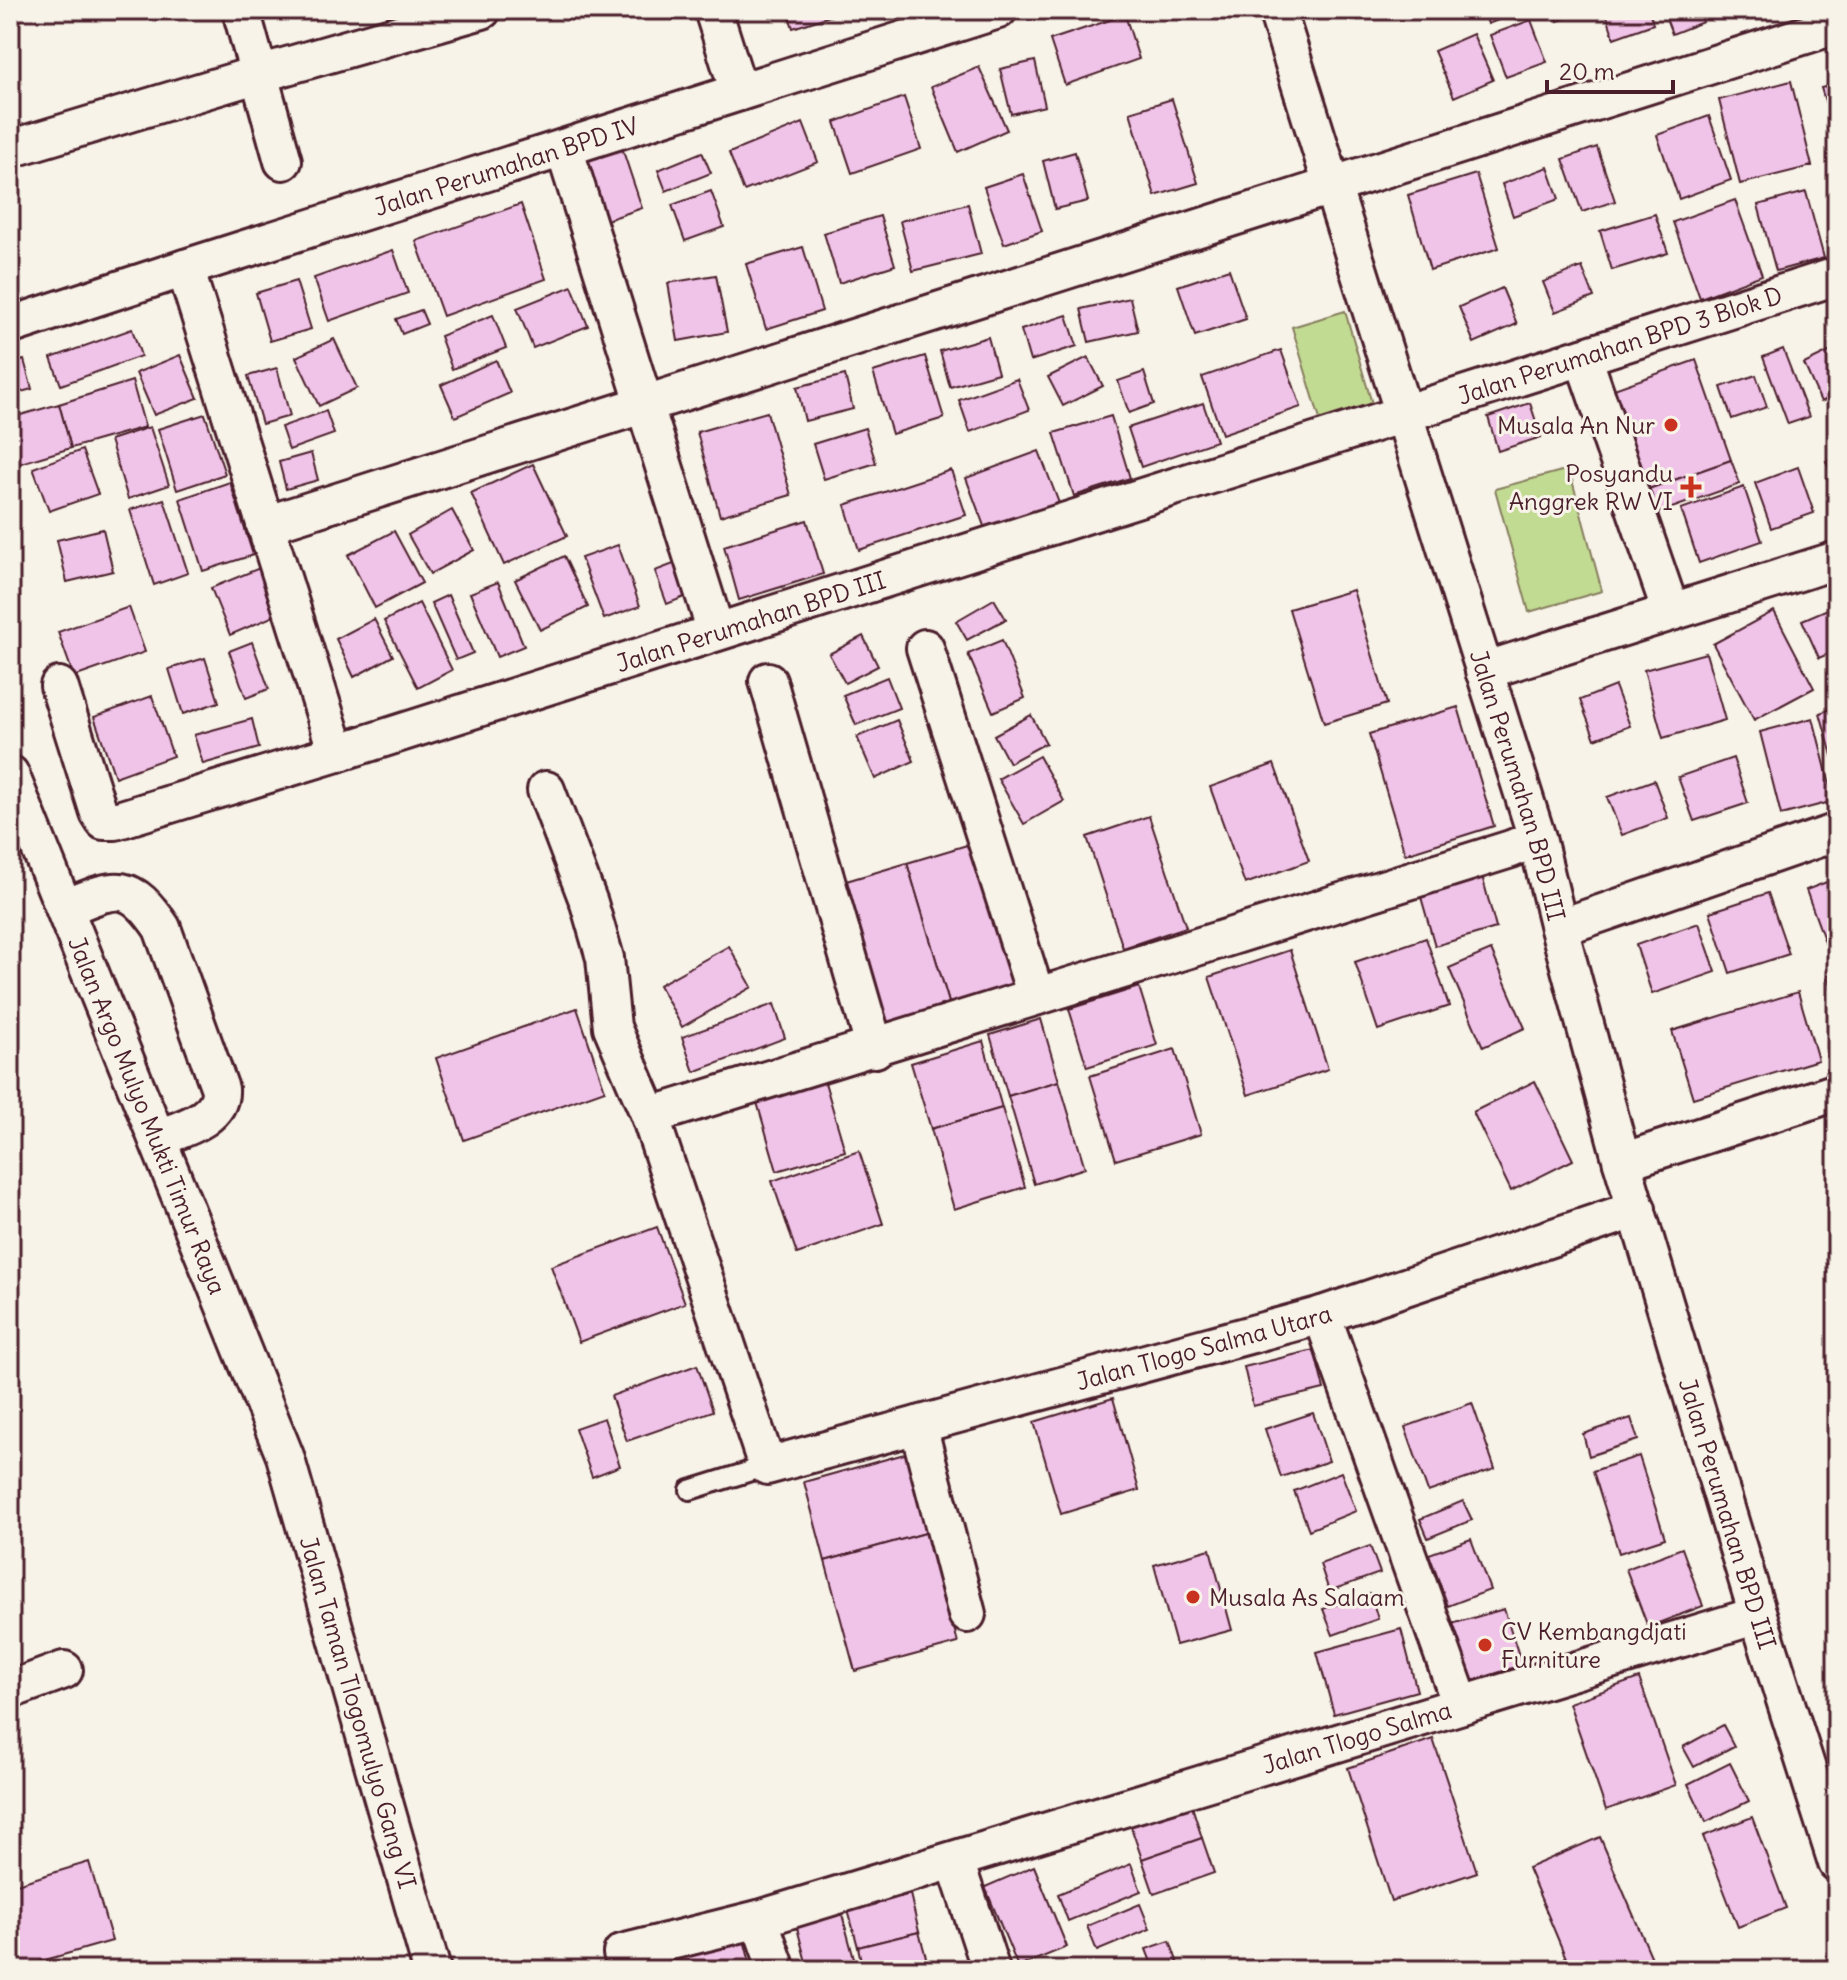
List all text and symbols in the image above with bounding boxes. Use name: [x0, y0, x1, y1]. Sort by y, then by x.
scale bar: [1547, 44, 1673, 94]
text: 20 m: [1559, 56, 1615, 86]
street label: Jalan Perumahan BPD IV: [371, 110, 642, 222]
street label: Jalan Perumahan BPD 3 Blok D: [1454, 279, 1786, 411]
place label: Musala An Nur: [1497, 410, 1655, 440]
marker: Musala An Nur: [1662, 416, 1680, 434]
place label: Posyandu Anggrek RW VI: [1509, 458, 1673, 516]
marker: Posyandu Anggrek RW VI: [1680, 476, 1702, 498]
street label: Jalan Perumahan BPD III: [612, 565, 889, 678]
street label: Jalan Perumahan BPD III: [1464, 646, 1572, 924]
street label: Jalan Argo Mulyo Mukti Timur Raya: [62, 932, 233, 1299]
street label: Jalan Tlogo Salma Utara: [1073, 1298, 1335, 1396]
street label: Jalan Perumahan BPD III: [1673, 1375, 1783, 1653]
street label: Jalan Taman Tlogomulyo Gang VI: [294, 1533, 423, 1892]
place label: Musala As Salaam: [1209, 1582, 1405, 1612]
marker: Musala As Salaam: [1184, 1588, 1202, 1606]
place label: CV Kembangdjati Furniture: [1501, 1616, 1687, 1674]
marker: CV Kembangdjati Furniture: [1476, 1636, 1494, 1654]
street label: Jalan Tlogo Salma: [1259, 1694, 1455, 1780]

